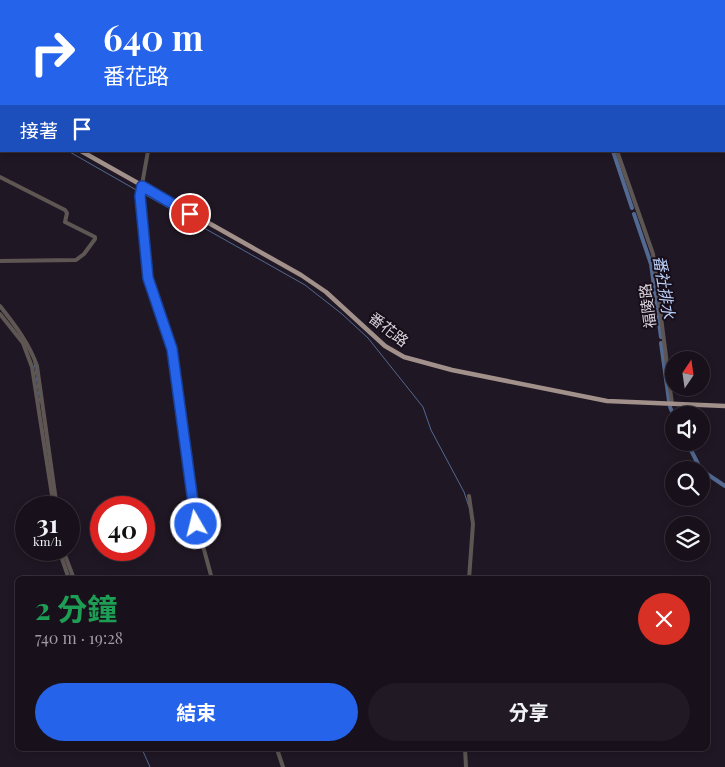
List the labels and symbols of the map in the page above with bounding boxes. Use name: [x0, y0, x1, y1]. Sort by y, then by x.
pin: [169, 193, 211, 235]
water label: 番社排水: [650, 254, 681, 321]
street label: 福陵路: [634, 282, 660, 330]
street label: 番花路: [365, 307, 413, 351]
north arrow: [665, 351, 710, 396]
speed limit sign: 40: [90, 496, 155, 561]
position arrow: [169, 497, 221, 549]

